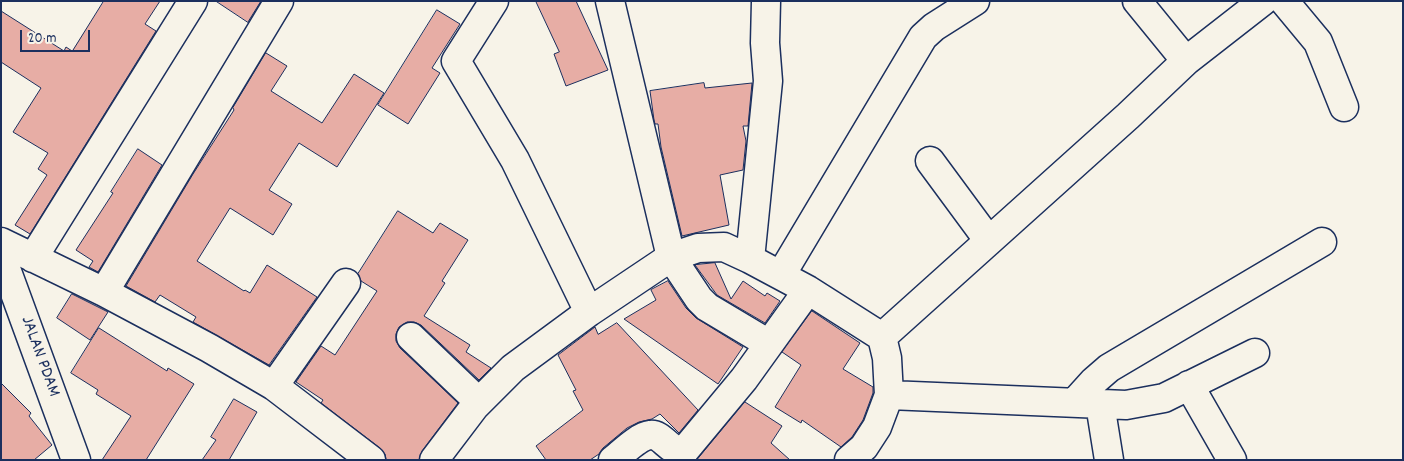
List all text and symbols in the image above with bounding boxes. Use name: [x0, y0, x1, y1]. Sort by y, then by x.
scale bar: [22, 20, 92, 52]
text: 20 m: [28, 28, 56, 50]
street label: JALAN PDAM: [14, 314, 64, 400]

